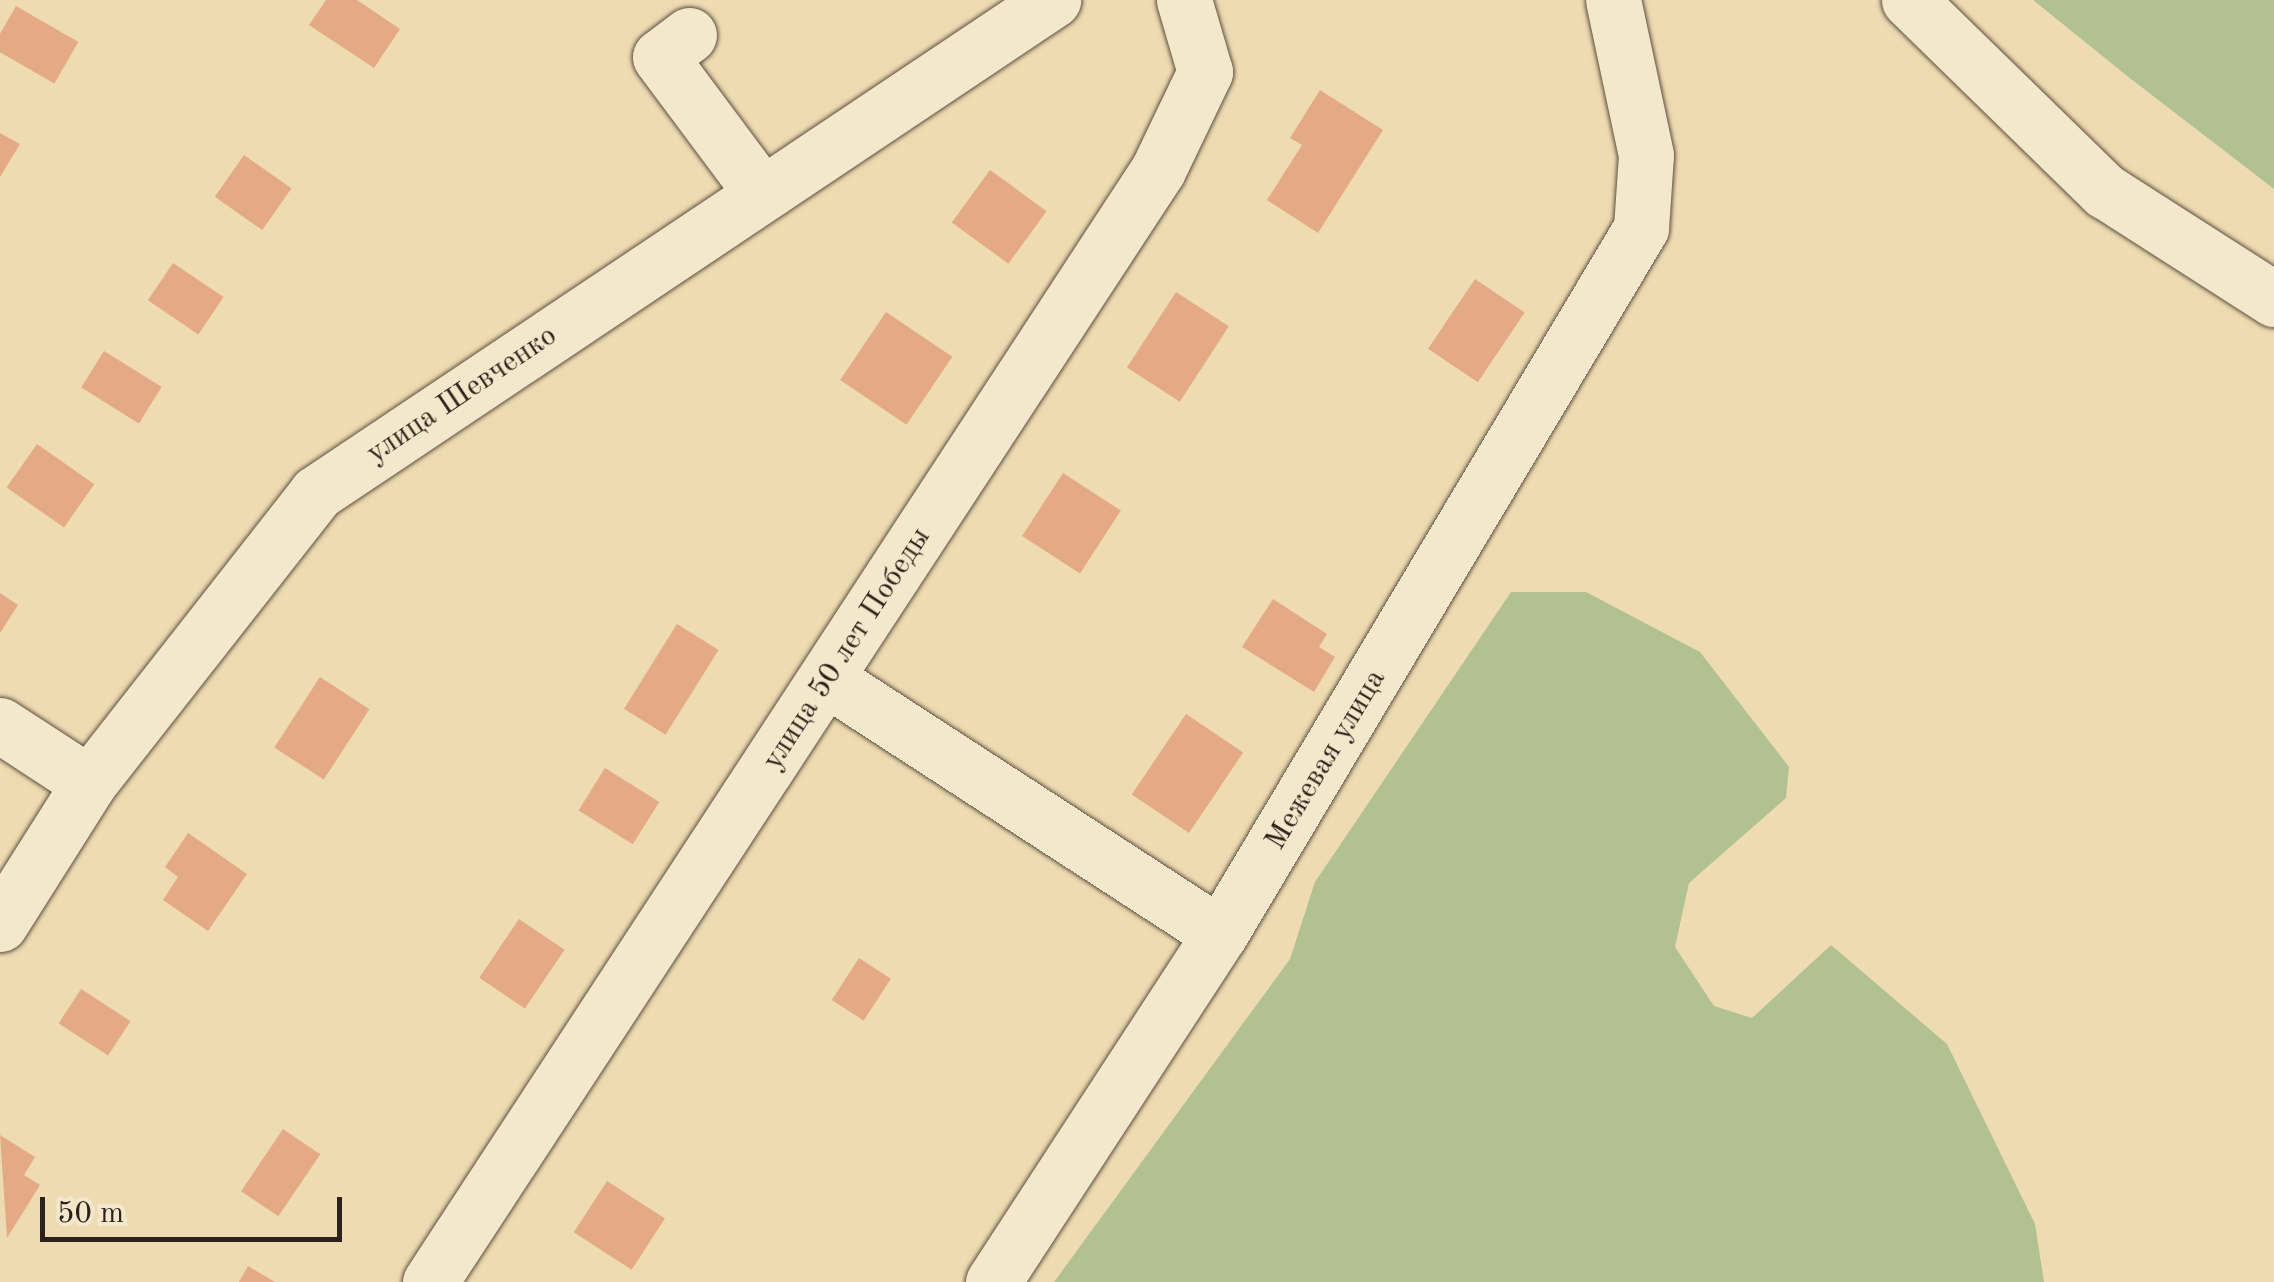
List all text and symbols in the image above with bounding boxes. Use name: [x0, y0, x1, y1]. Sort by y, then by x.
street label: улица Шевченко: [360, 318, 564, 472]
street label: улица 50 лет Победы: [755, 521, 939, 777]
street label: Межевая улица: [1258, 663, 1394, 857]
scale bar: [45, 1177, 348, 1239]
text: 50 m: [57, 1199, 124, 1229]

